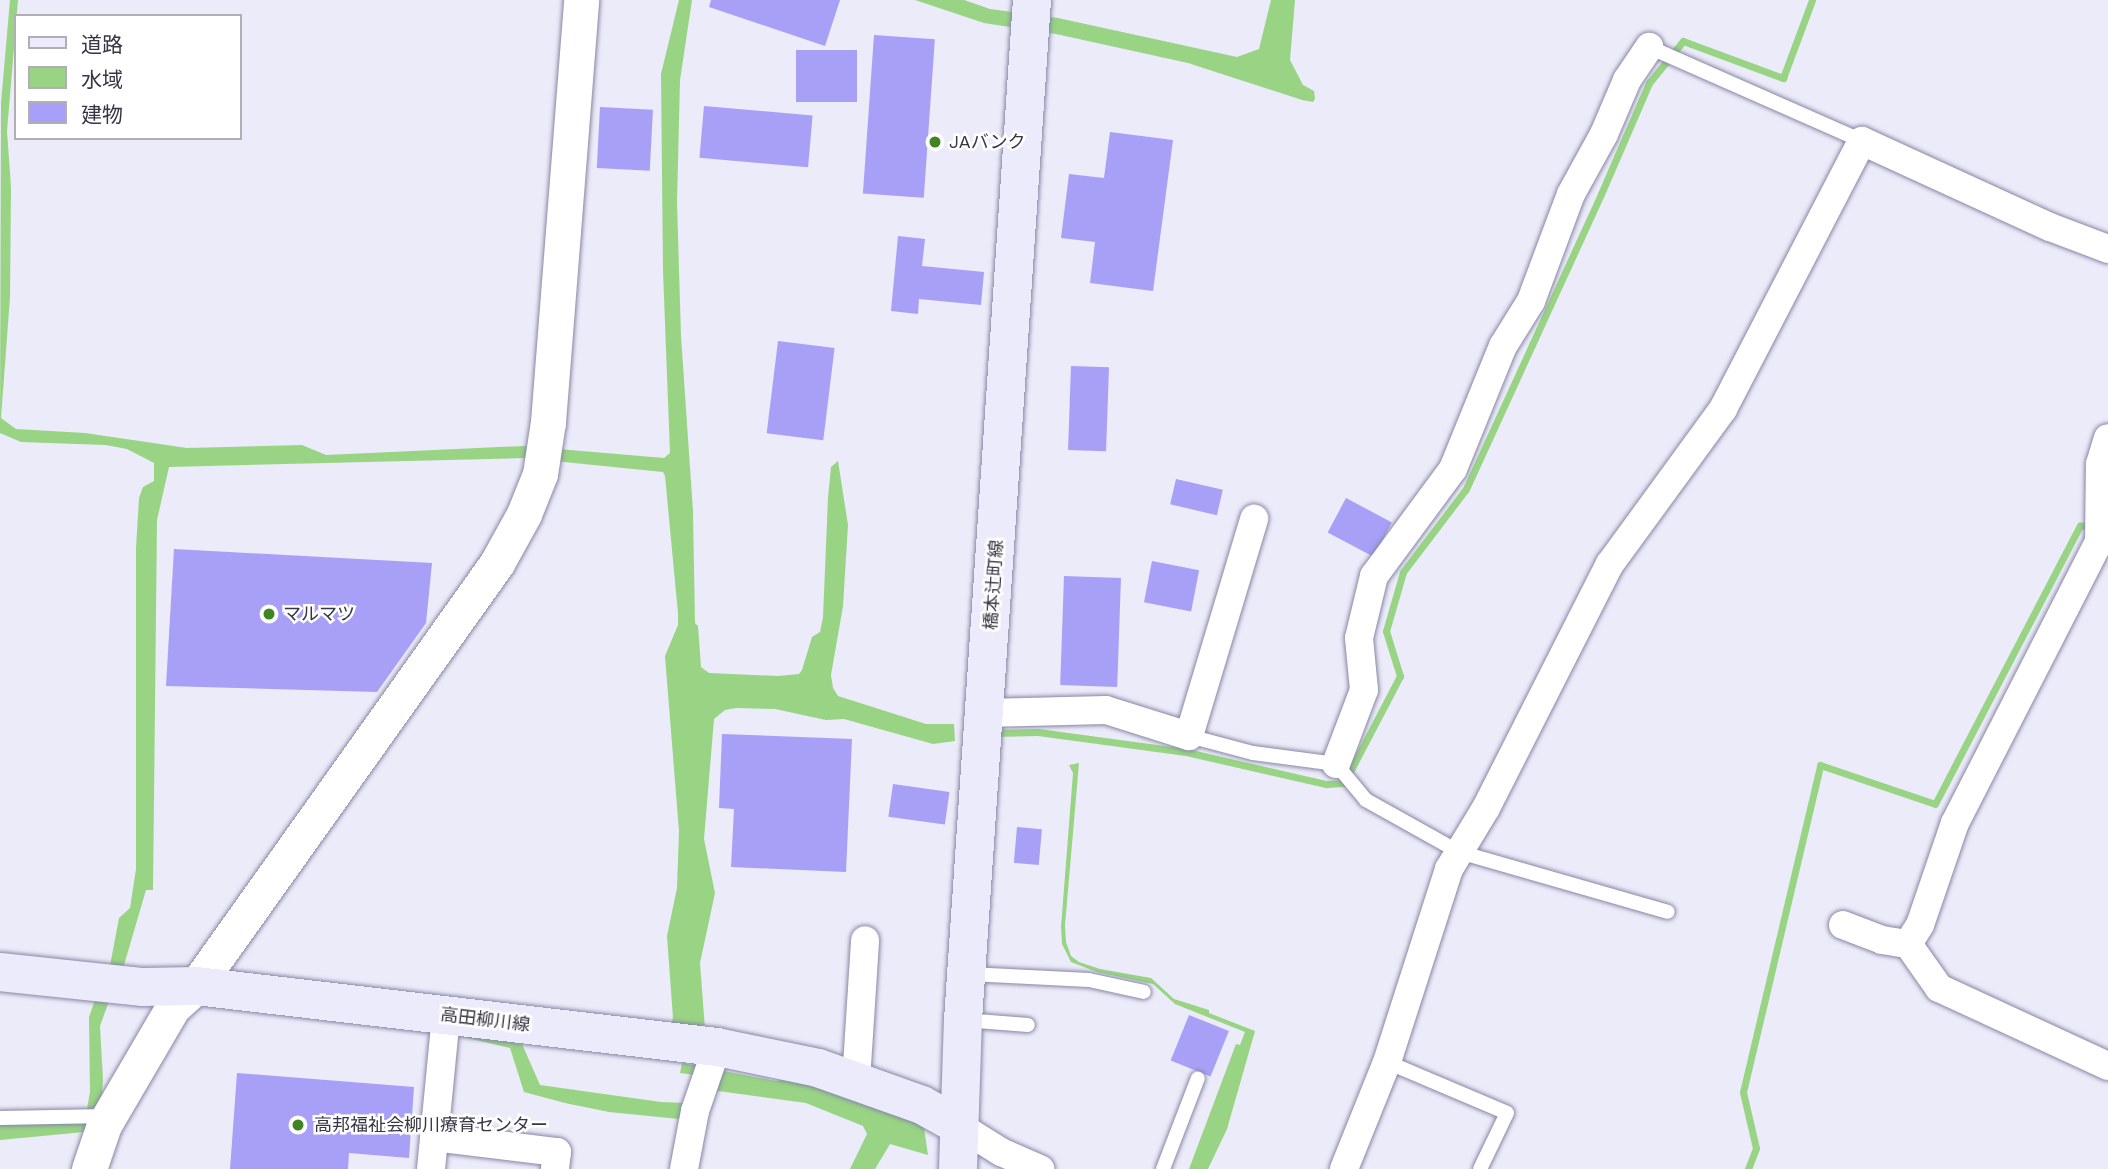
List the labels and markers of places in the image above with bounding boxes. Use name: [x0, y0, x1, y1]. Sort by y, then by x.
place label: JAバンク: [949, 131, 1025, 153]
marker: JAバンク: [927, 134, 943, 150]
place label: マルマツ: [283, 603, 355, 625]
marker: マルマツ: [261, 606, 277, 622]
place label: 高邦福祉会柳川療育センター: [314, 1114, 548, 1136]
marker: 高邦福祉会柳川療育センター: [288, 1115, 308, 1135]

